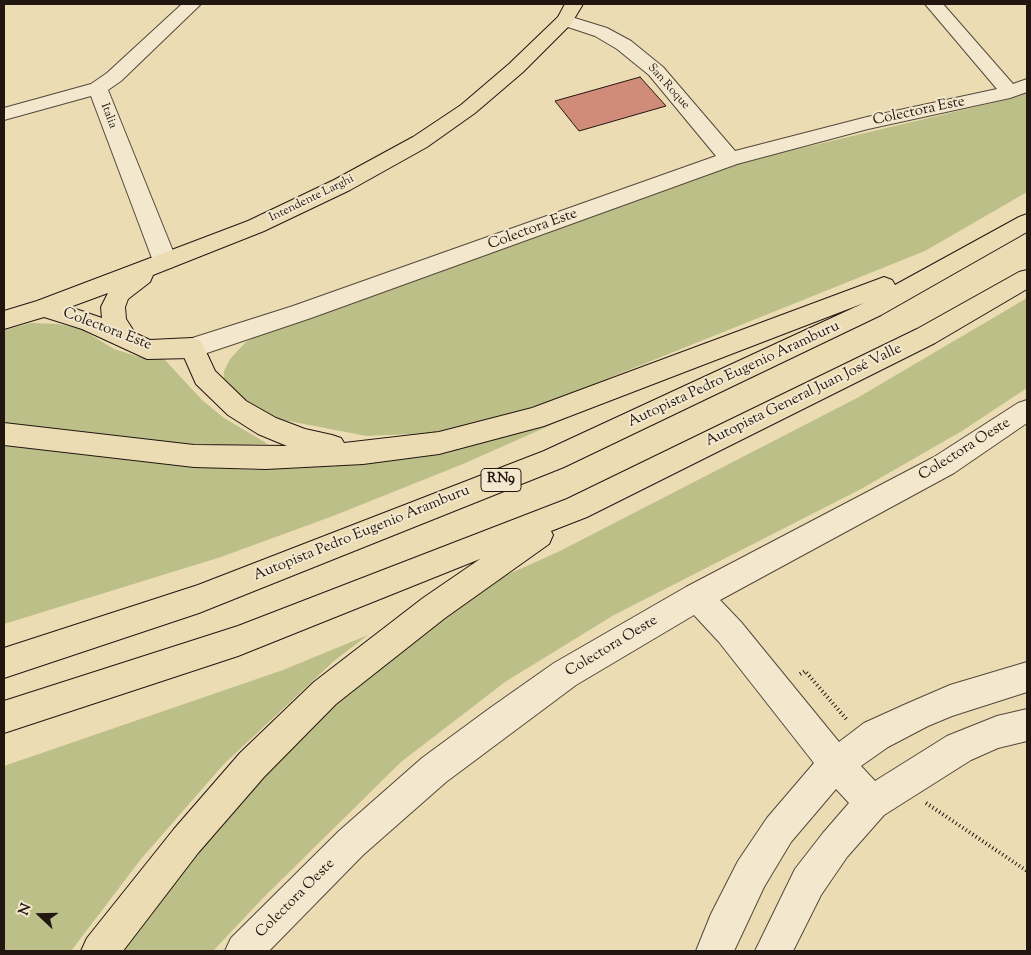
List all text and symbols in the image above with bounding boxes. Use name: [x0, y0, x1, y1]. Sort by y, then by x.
street label: San Roque: [644, 61, 692, 113]
street label: Colectora Este: [871, 93, 967, 131]
street label: Italia: [97, 101, 119, 131]
street label: Intendente Larghi: [267, 172, 357, 226]
street label: Colectora Este: [486, 206, 580, 254]
street label: Colectora Este: [60, 305, 154, 355]
street label: Autopista Pedro Eugenio Aramburu: [625, 318, 843, 432]
street label: Autopista General Juan José Valle: [703, 341, 905, 451]
street label: Colectora Oeste: [916, 415, 1014, 485]
road number: RN9: [481, 468, 521, 492]
street label: Autopista Pedro Eugenio Aramburu: [251, 482, 473, 586]
street label: Colectora Oeste: [563, 612, 661, 682]
street label: Colectora Oeste: [253, 856, 339, 942]
north arrow: [15, 890, 65, 940]
text: N: [15, 901, 37, 918]

